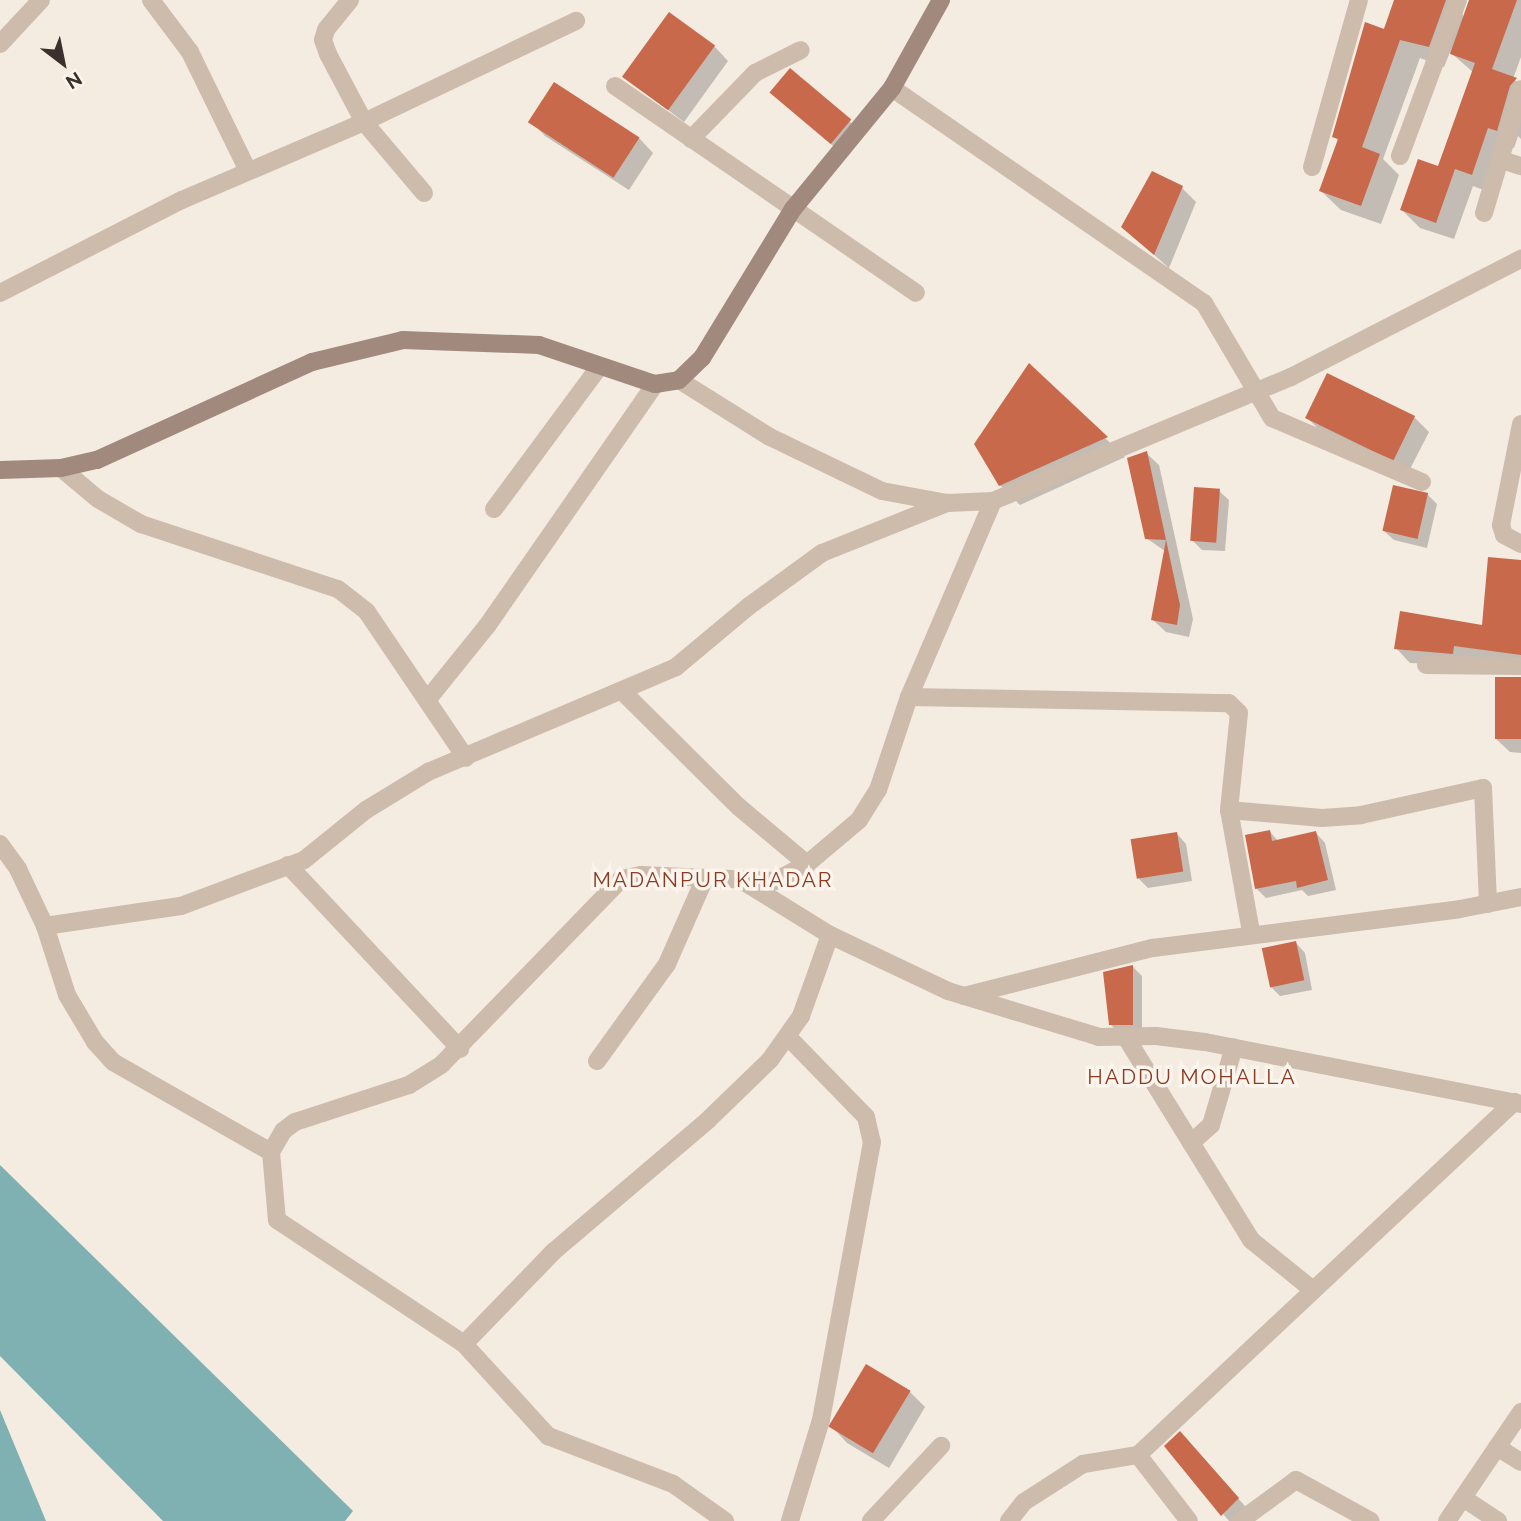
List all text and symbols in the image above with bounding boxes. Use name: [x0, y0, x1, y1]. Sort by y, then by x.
north arrow: [28, 28, 98, 98]
text: N: [62, 68, 86, 94]
district label: MADANPUR KHADAR: [594, 867, 832, 893]
district label: HADDU MOHALLA: [1089, 1064, 1295, 1090]

